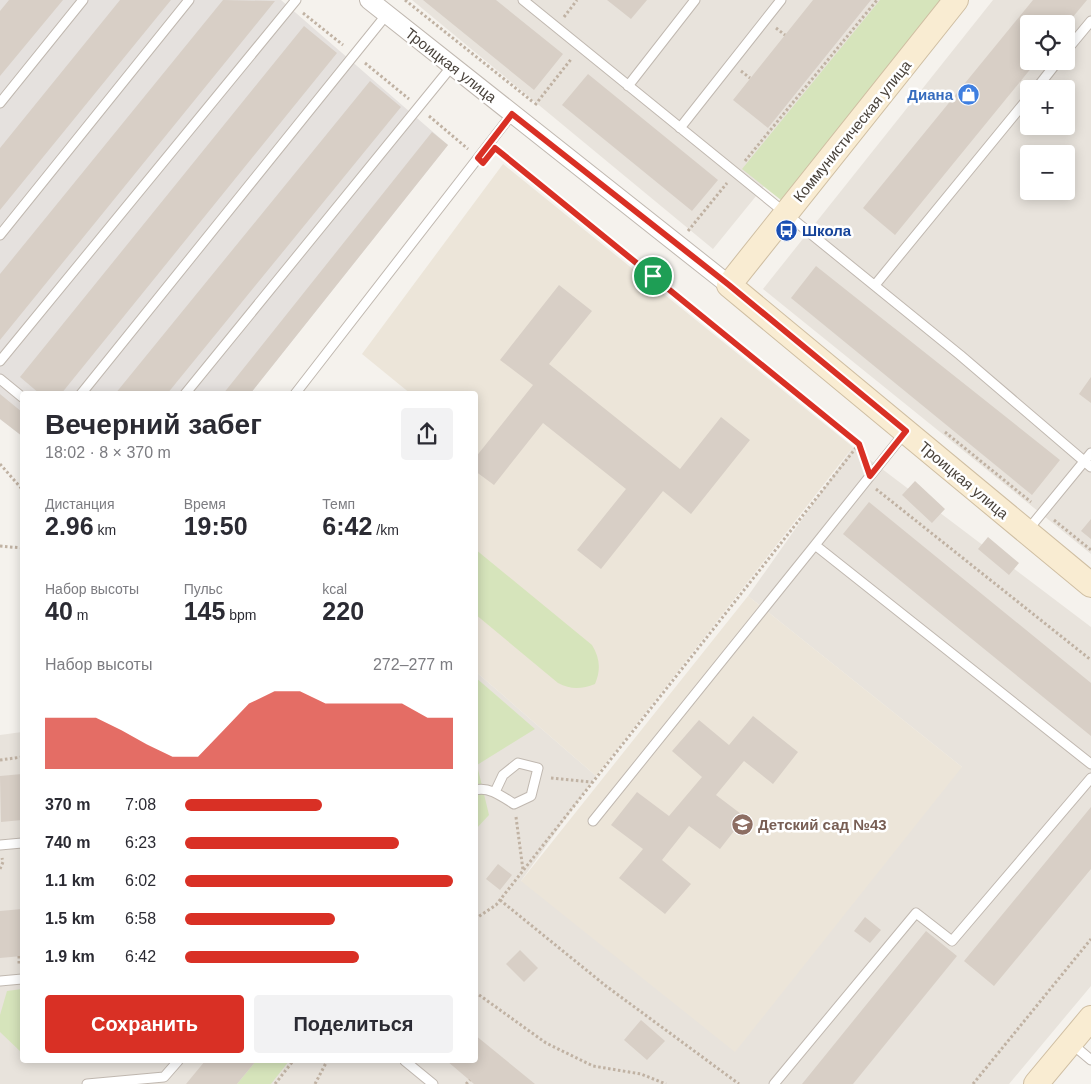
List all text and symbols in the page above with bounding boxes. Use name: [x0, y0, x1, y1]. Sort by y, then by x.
map controls: [1020, 15, 1075, 200]
button: locate: [1020, 15, 1075, 70]
street label: Троицкая улица: [402, 24, 500, 106]
street label: Коммунистическая улица: [790, 56, 915, 205]
button: +: [1020, 80, 1075, 135]
shop icon: Диана: [957, 82, 981, 106]
place label: Диана: [907, 86, 954, 103]
button: −: [1020, 145, 1075, 200]
bus stop icon: Школа: [774, 218, 798, 242]
place label: Школа: [802, 222, 852, 239]
pin: [632, 255, 674, 297]
icon: arrive: [639, 262, 667, 290]
button: share: [401, 408, 453, 460]
text: Вечерний забег: [45, 409, 262, 440]
street label: Троицкая улица: [916, 438, 1012, 523]
text: 18:02 · 8 × 370 m: [45, 444, 171, 461]
text: Дистанция: [45, 496, 115, 512]
text: Время: [184, 496, 226, 512]
text: Темп: [322, 496, 355, 512]
text: 2.96: [45, 512, 94, 540]
text: 19:50: [184, 512, 248, 540]
text: 6:42: [322, 512, 372, 540]
text: km: [94, 522, 116, 538]
text: /km: [372, 522, 399, 538]
text: Набор высоты: [45, 581, 139, 597]
text: Пульс: [184, 581, 223, 597]
text: kcal: [322, 581, 347, 597]
text: 40: [45, 597, 73, 625]
text: 145: [184, 597, 225, 625]
text: 220: [322, 597, 364, 625]
text: m: [73, 607, 88, 623]
text: bpm: [225, 607, 257, 623]
text: Набор высоты: [45, 656, 152, 673]
text: 272–277 m: [373, 656, 453, 673]
text: 370 m: [45, 796, 90, 813]
text: 7:08: [125, 796, 156, 813]
school or university icon: Детский сад №43: [730, 812, 754, 836]
place label: Детский сад №43: [758, 816, 887, 833]
text: 740 m: [45, 834, 90, 851]
text: 6:23: [125, 834, 156, 851]
text: 1.1 km: [45, 872, 95, 889]
text: 6:02: [125, 872, 156, 889]
text: 1.5 km: [45, 910, 95, 927]
text: 6:58: [125, 910, 156, 927]
text: 1.9 km: [45, 948, 95, 965]
text: 6:42: [125, 948, 156, 965]
button: Сохранить: [45, 995, 244, 1053]
button: Поделиться: [254, 995, 453, 1053]

